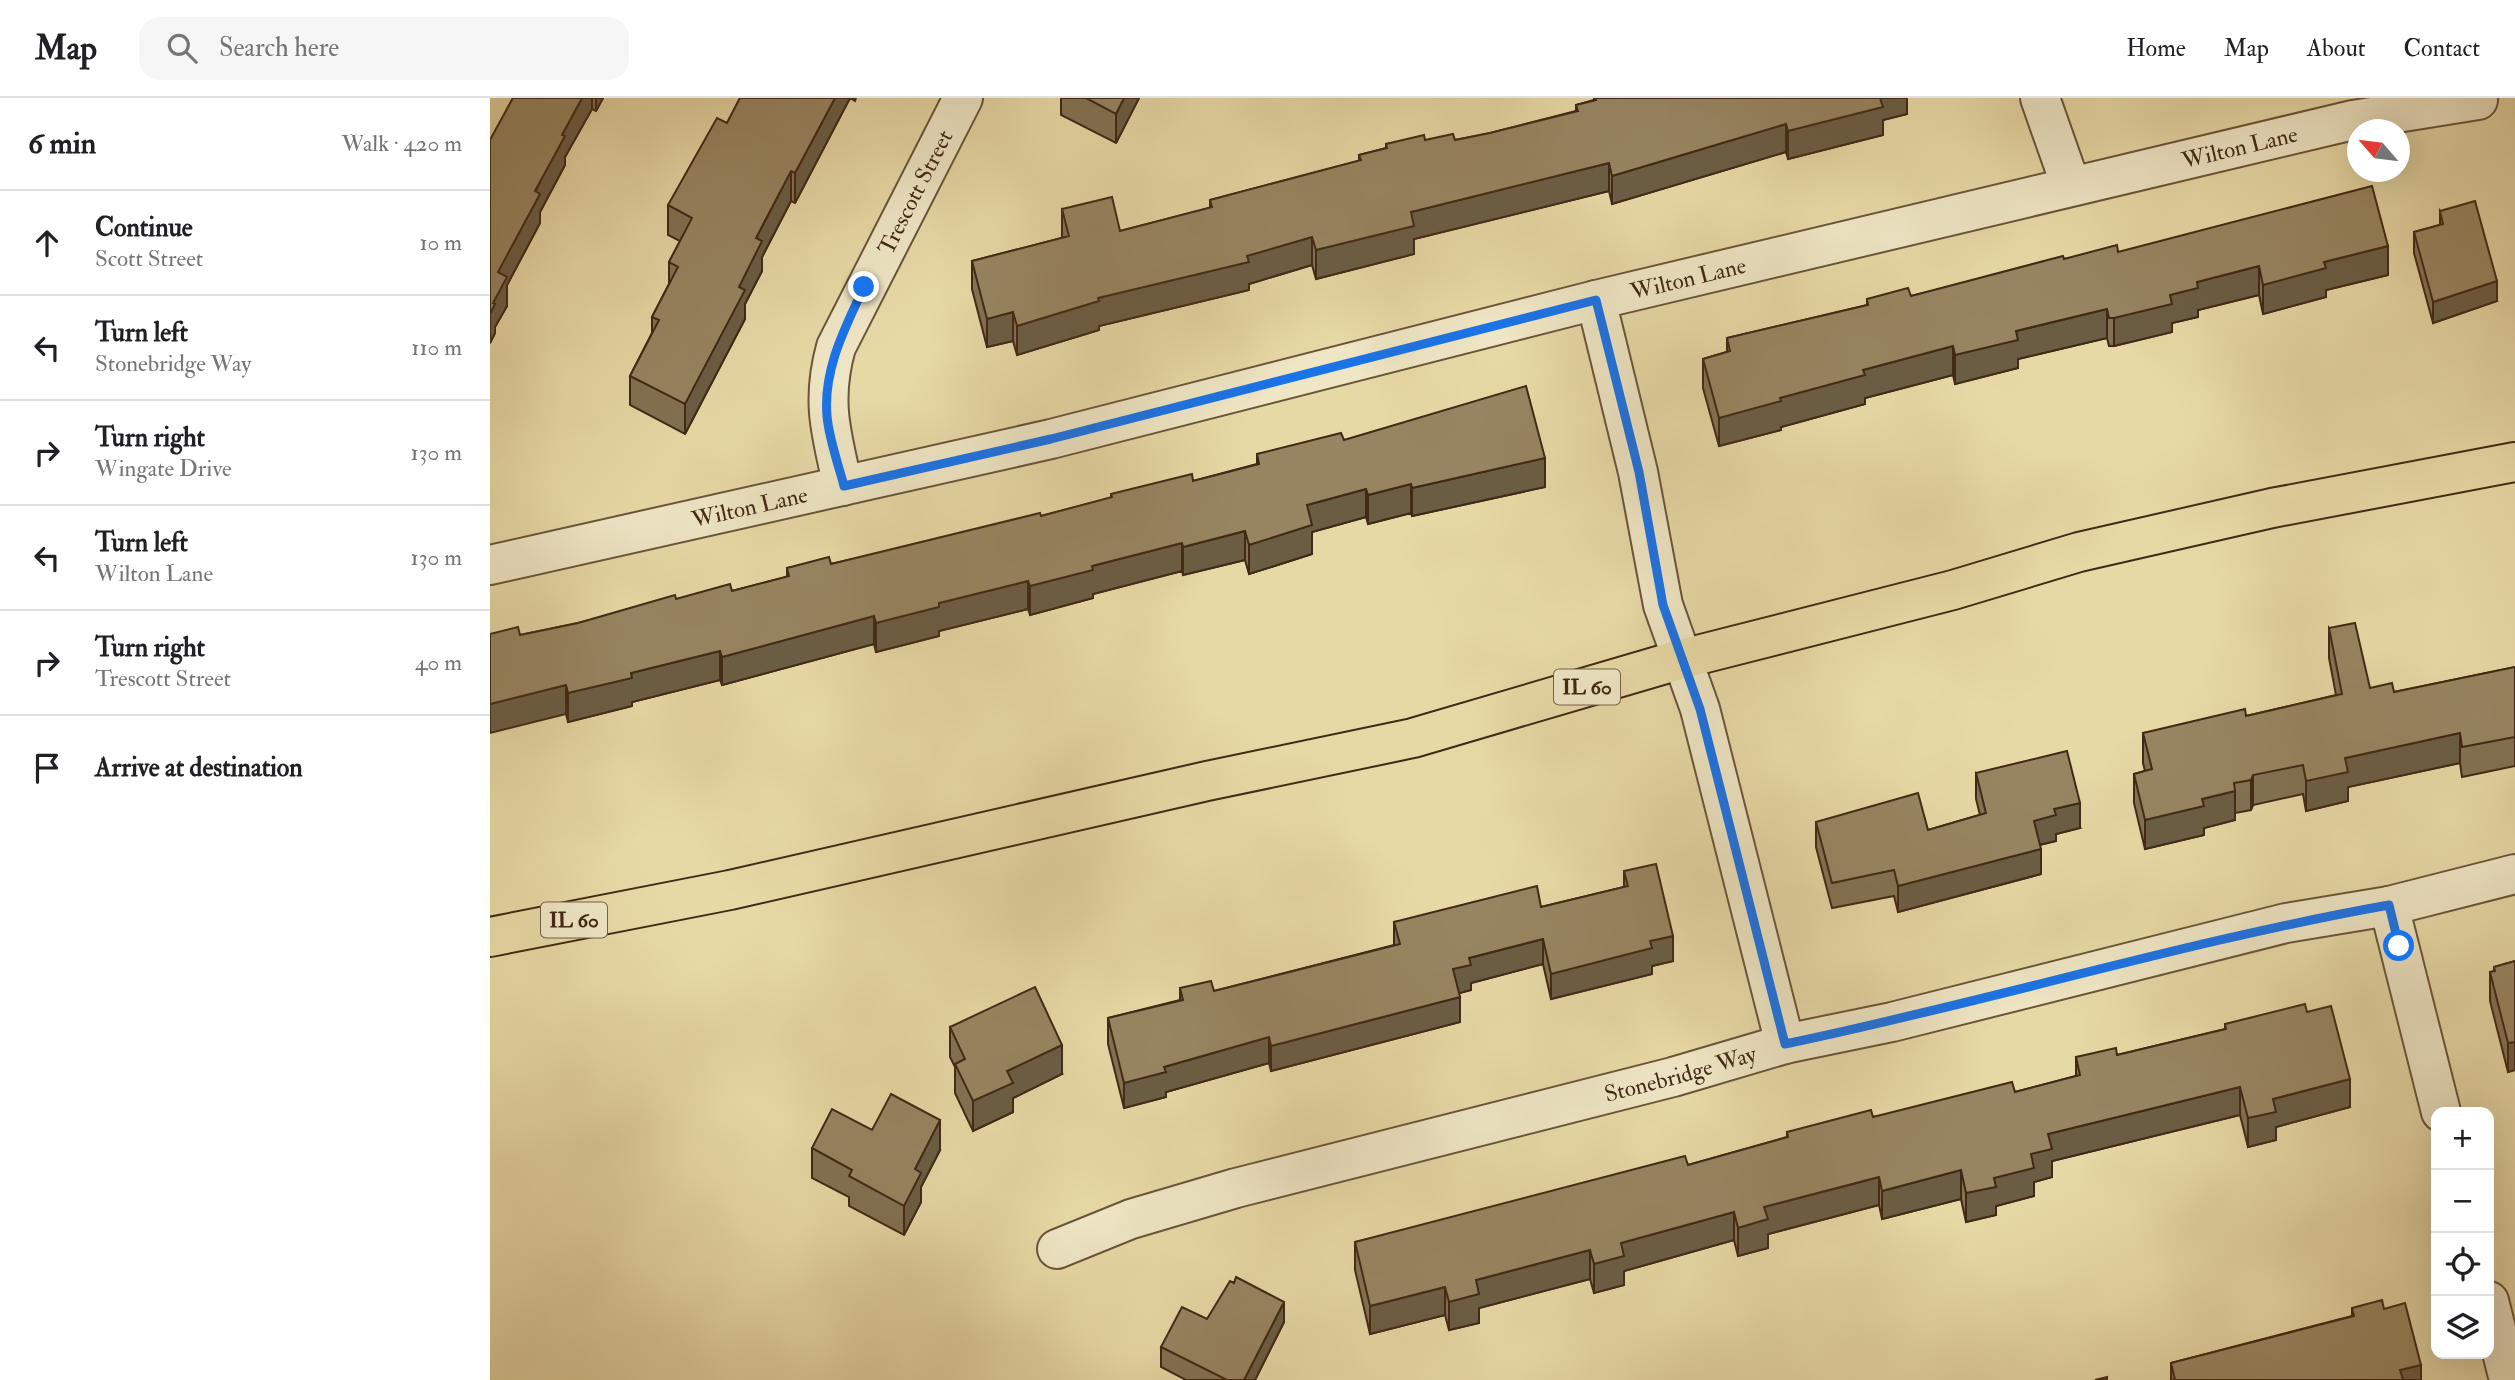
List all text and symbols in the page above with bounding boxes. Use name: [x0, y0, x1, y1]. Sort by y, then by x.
search box: [139, 17, 629, 80]
text: Map: [35, 28, 97, 69]
icon: search: [163, 29, 201, 67]
text: Search here: [219, 32, 339, 64]
text: Home: [2126, 33, 2186, 64]
text: Map: [2224, 33, 2269, 64]
text: About: [2307, 33, 2366, 64]
text: Contact: [2404, 33, 2480, 64]
street label: Wilton Lane: [2178, 119, 2301, 175]
north arrow: [2347, 119, 2410, 182]
text: 6 min: [28, 125, 96, 162]
street label: Trescott Street: [871, 125, 959, 259]
text: Walk · 420 m: [342, 129, 462, 158]
text: Continue: [95, 212, 193, 244]
icon: ahead: [28, 224, 66, 262]
text: 10 m: [419, 228, 462, 257]
text: Scott Street: [95, 244, 203, 273]
street label: Wilton Lane: [1626, 250, 1749, 306]
route end: [848, 271, 879, 302]
text: Turn left: [95, 317, 188, 349]
icon: left: [28, 329, 66, 367]
text: 110 m: [411, 333, 462, 362]
text: Stonebridge Way: [95, 349, 251, 378]
text: Turn right: [95, 422, 205, 454]
icon: right: [28, 434, 66, 472]
text: 130 m: [410, 438, 462, 467]
text: Wingate Drive: [95, 454, 232, 483]
street label: Wilton Lane: [688, 480, 811, 534]
text: Turn left: [95, 527, 188, 559]
icon: left: [28, 539, 66, 577]
text: 130 m: [410, 543, 462, 572]
text: Wilton Lane: [95, 559, 213, 588]
text: Turn right: [95, 632, 205, 664]
icon: right: [28, 644, 66, 682]
text: 40 m: [415, 648, 462, 677]
text: Trescott Street: [95, 664, 231, 693]
road number: IL 60: [1554, 670, 1620, 704]
icon: arrive: [28, 749, 66, 787]
text: Arrive at destination: [95, 752, 303, 784]
road number: IL 60: [541, 902, 607, 938]
route start: [2383, 930, 2414, 961]
street label: Stonebridge Way: [1601, 1039, 1760, 1108]
map controls: [2431, 1107, 2494, 1359]
button: +: [2431, 1107, 2494, 1170]
button: −: [2431, 1170, 2494, 1233]
button: locate: [2431, 1233, 2494, 1296]
button: layers: [2431, 1296, 2494, 1359]

